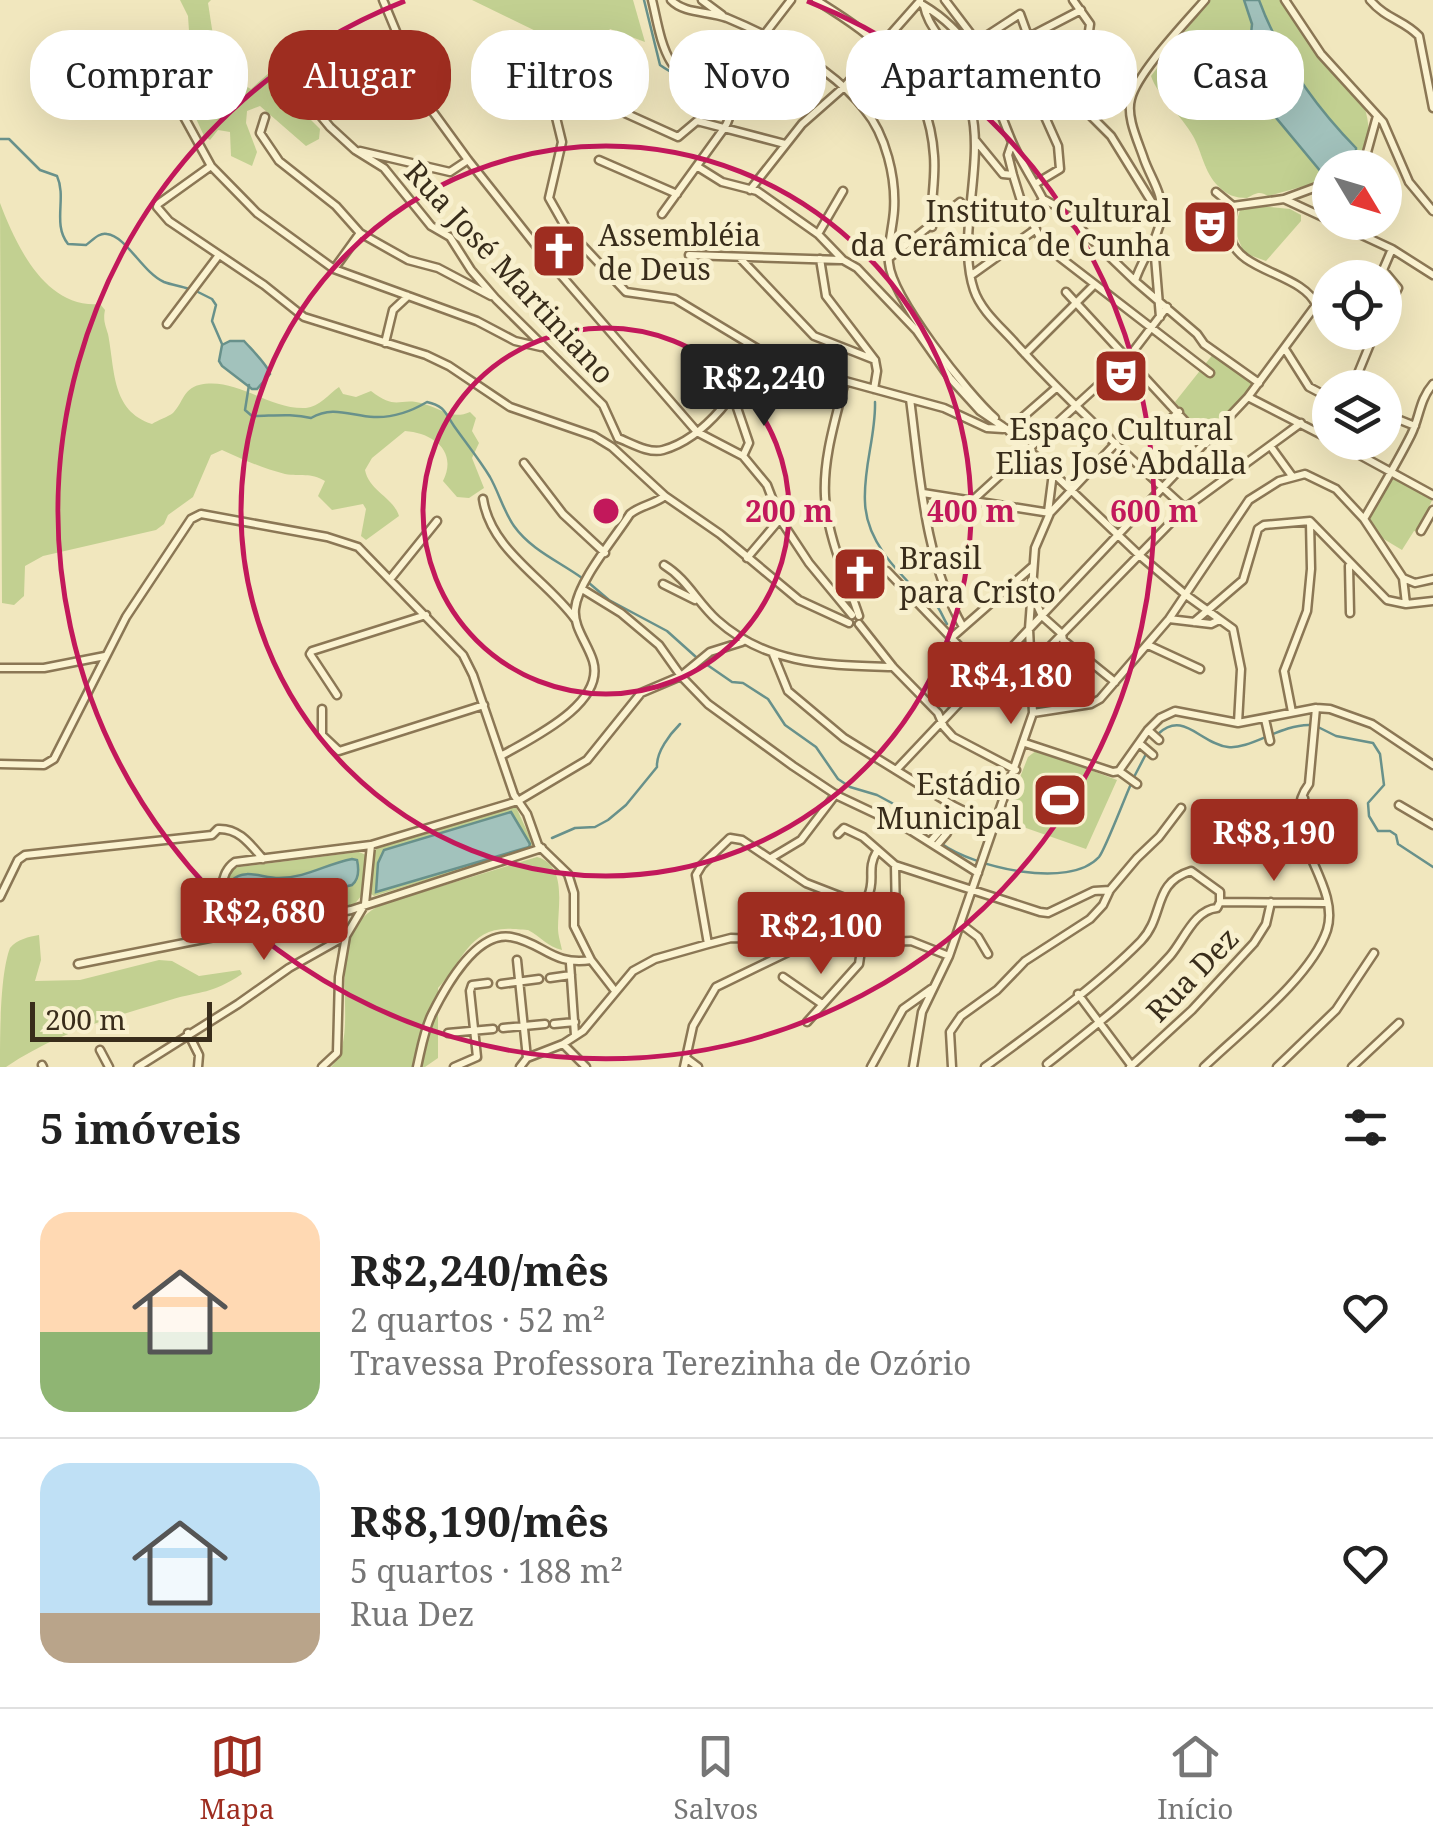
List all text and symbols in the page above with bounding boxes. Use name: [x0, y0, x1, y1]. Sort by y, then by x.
chip: Comprar: [30, 30, 248, 120]
chip: Alugar: [268, 30, 451, 120]
chip: Filtros: [471, 30, 649, 120]
chip: Novo: [669, 30, 826, 120]
chip: Apartamento: [846, 30, 1137, 120]
chip: Casa: [1157, 30, 1304, 120]
north arrow: [1312, 150, 1402, 240]
map controls: [1312, 150, 1402, 460]
street label: Rua José Martiniano: [396, 152, 624, 392]
place label: Instituto Cultural da Cerâmica de Cunha: [851, 190, 1171, 265]
theatre icon: Instituto Cultural da Cerâmica de Cunha: [1180, 197, 1240, 257]
place label: Assembléia de Deus: [598, 214, 761, 289]
church icon: Assembléia de Deus: [529, 221, 589, 281]
button: locate: [1312, 260, 1402, 350]
pin: R$2,240: [672, 344, 856, 429]
theatre icon: Espaço Cultural Elias José Abdalla: [1091, 346, 1151, 406]
text: R$2,240: [703, 355, 825, 398]
button: layers: [1312, 370, 1402, 460]
place label: Espaço Cultural Elias José Abdalla: [995, 408, 1247, 483]
text: 200 m: [745, 490, 833, 531]
text: 400 m: [927, 490, 1015, 531]
text: 600 m: [1110, 490, 1198, 531]
centre of rings: [588, 493, 624, 529]
place label: Brasil para Cristo: [899, 537, 1056, 612]
church icon: Brasil para Cristo: [830, 544, 890, 604]
pin: R$4,180: [919, 642, 1103, 727]
text: R$4,180: [950, 653, 1072, 696]
place label: Estádio Municipal: [876, 763, 1021, 838]
sports icon: Estádio Municipal: [1030, 770, 1090, 830]
pin: R$8,190: [1182, 799, 1366, 884]
text: R$8,190: [1213, 810, 1335, 853]
pin: R$2,680: [172, 878, 356, 963]
text: R$2,680: [203, 889, 325, 932]
pin: R$2,100: [729, 892, 913, 977]
text: R$2,100: [760, 903, 882, 946]
street label: Rua Dez: [1137, 918, 1247, 1030]
scale bar: [30, 997, 212, 1042]
text: 200 m: [45, 1000, 126, 1038]
text: 5 imóveis: [40, 1099, 241, 1156]
icon: filters: [1338, 1100, 1393, 1155]
text: R$2,240/mês: [350, 1241, 609, 1298]
icon: home: [120, 1252, 240, 1372]
icon: heart: [1338, 1285, 1393, 1340]
text: 2 quartos · 52 m²: [350, 1298, 605, 1341]
text: Travessa Professora Terezinha de Ozório: [350, 1341, 971, 1384]
text: R$8,190/mês: [350, 1492, 609, 1549]
icon: home: [120, 1503, 240, 1623]
icon: heart: [1338, 1536, 1393, 1591]
text: 5 quartos · 188 m²: [350, 1549, 623, 1592]
text: Rua Dez: [350, 1592, 474, 1635]
tab: Mapa: [200, 1729, 275, 1827]
tab: Salvos: [674, 1729, 758, 1827]
tab: Início: [1157, 1729, 1233, 1827]

